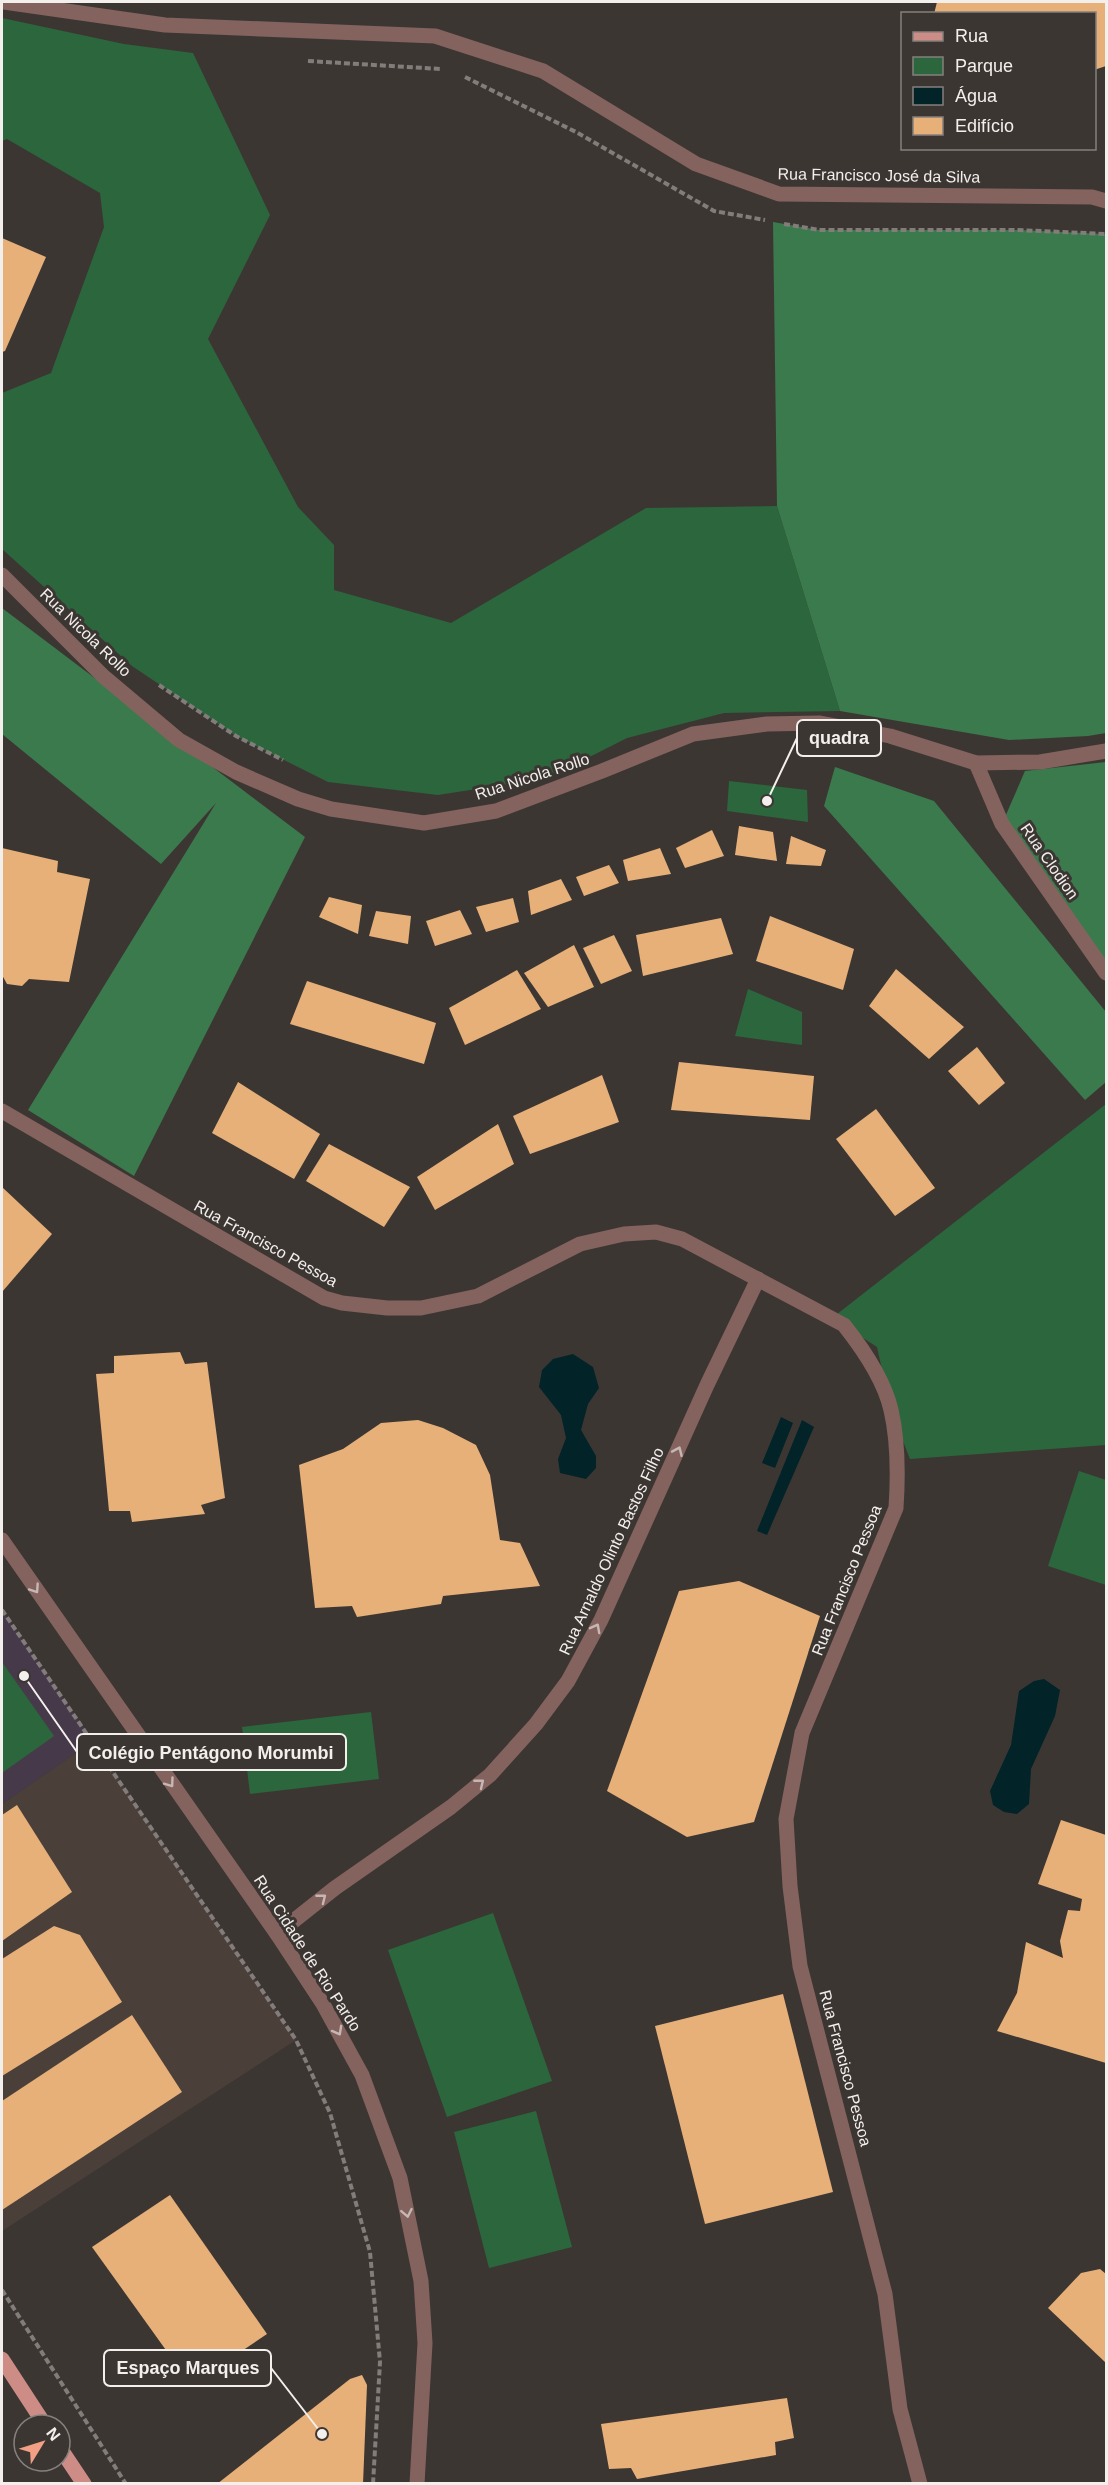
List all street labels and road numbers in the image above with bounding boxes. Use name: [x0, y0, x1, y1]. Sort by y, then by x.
street label: Rua Francisco José da Silva: [777, 165, 981, 186]
street label: Rua Nicola Rollo: [37, 585, 134, 680]
street label: Rua Nicola Rollo: [473, 750, 592, 803]
street label: Rua Clodion: [1017, 820, 1082, 902]
street label: Rua Francisco Pessoa: [191, 1197, 340, 1290]
street label: Rua Arnaldo Olinto Bastos Filho: [556, 1445, 667, 1658]
street label: Rua Francisco Pessoa: [808, 1502, 885, 1658]
street label: Rua Cidade de Rio Pardo: [251, 1872, 364, 2034]
street label: Rua Francisco Pessoa: [816, 1988, 875, 2148]

